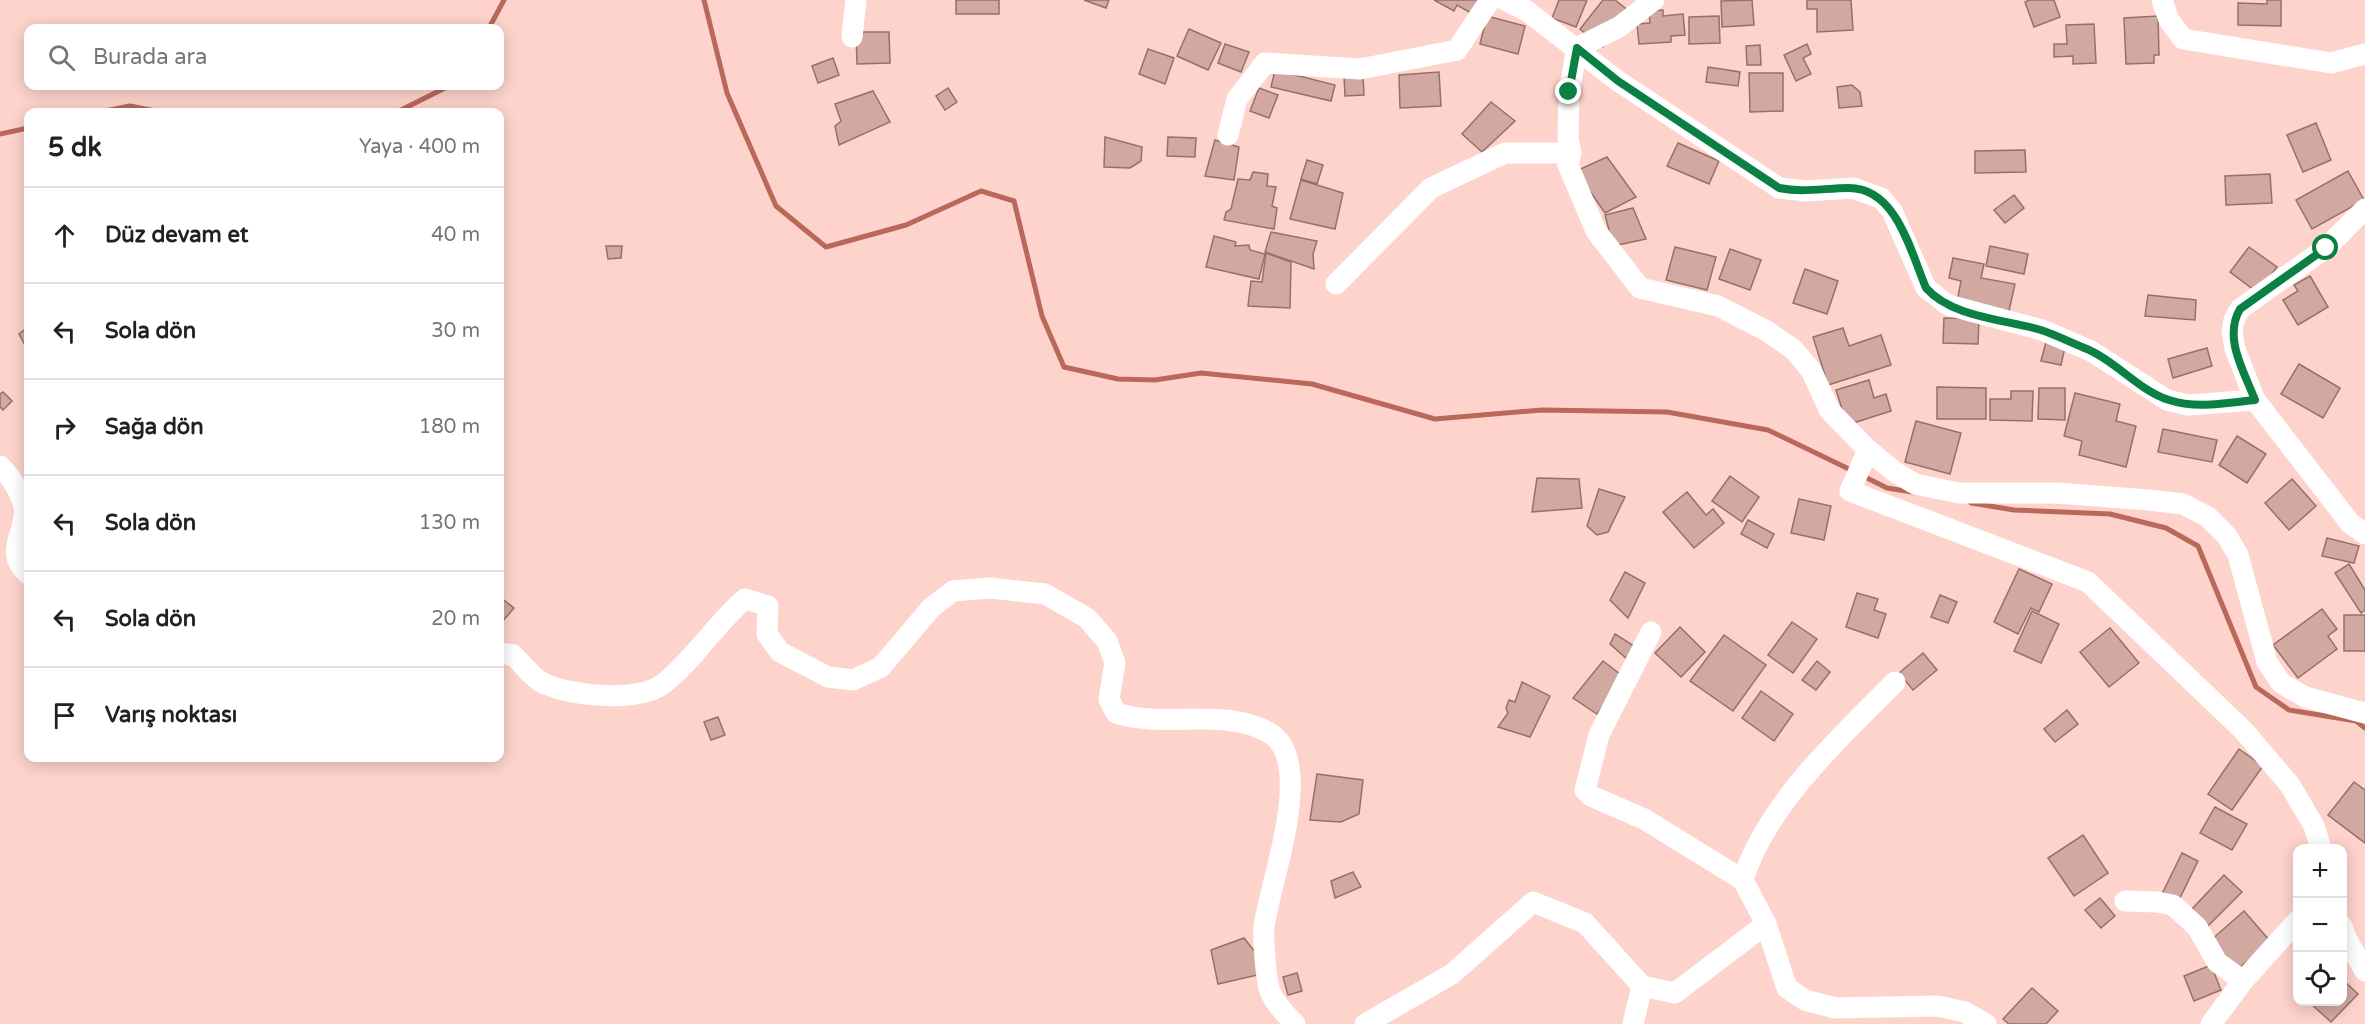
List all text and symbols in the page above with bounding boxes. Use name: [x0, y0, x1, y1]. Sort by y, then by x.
search box: [24, 24, 504, 90]
icon: search: [45, 41, 78, 74]
text: Burada ara: [93, 44, 207, 70]
route end: [1555, 78, 1581, 104]
text: 5 dk: [48, 132, 102, 163]
text: Yaya · 400 m: [359, 135, 480, 159]
icon: ahead: [48, 219, 81, 252]
text: Düz devam et: [105, 222, 248, 248]
text: 40 m: [431, 223, 480, 247]
route start: [2312, 234, 2338, 260]
icon: left: [48, 315, 81, 348]
text: Sola dön: [105, 318, 196, 344]
text: 30 m: [431, 319, 480, 343]
icon: right: [48, 411, 81, 444]
text: Sağa dön: [105, 414, 204, 440]
text: 180 m: [419, 415, 480, 439]
icon: left: [48, 507, 81, 540]
text: Sola dön: [105, 510, 196, 536]
text: 130 m: [419, 511, 480, 535]
icon: left: [48, 603, 81, 636]
text: Sola dön: [105, 606, 196, 632]
text: 20 m: [431, 607, 480, 631]
icon: arrive: [48, 699, 81, 732]
text: Varış noktası: [105, 702, 237, 728]
map controls: [2293, 844, 2347, 1006]
button: +: [2293, 844, 2347, 898]
button: −: [2293, 898, 2347, 952]
button: locate: [2293, 952, 2347, 1006]

